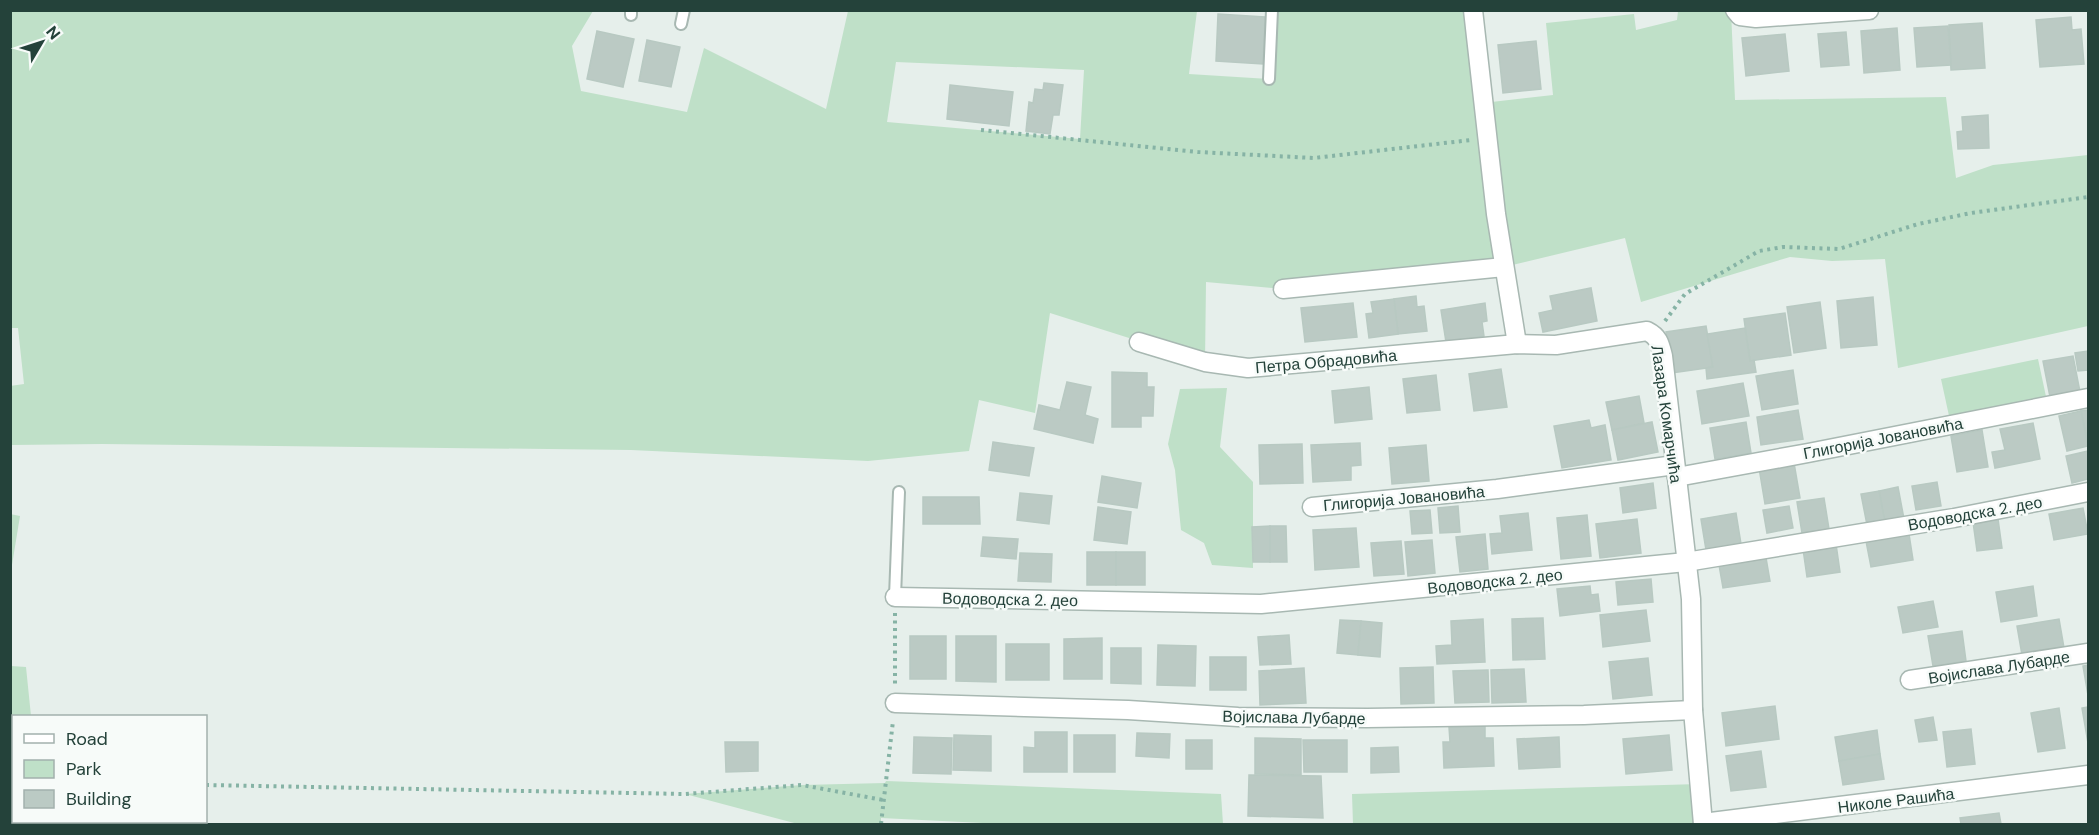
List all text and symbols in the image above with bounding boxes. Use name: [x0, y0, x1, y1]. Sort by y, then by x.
north arrow: [12, 12, 72, 72]
text: N: [41, 22, 65, 44]
street label: Лазара Комарчића: [1646, 344, 1687, 485]
street label: Петра Обрадовића: [1254, 345, 1398, 378]
street label: Глигорија Јовановића: [1802, 413, 1965, 464]
street label: Глигорија Јовановића: [1322, 481, 1486, 516]
street label: Водоводска 2. део: [1906, 491, 2044, 536]
street label: Водоводска 2. део: [1426, 564, 1564, 599]
street label: Водоводска 2. део: [942, 588, 1078, 611]
street label: Војислава Лубарде: [1927, 646, 2071, 689]
street label: Војислава Лубарде: [1222, 706, 1366, 729]
legend: [12, 715, 207, 823]
text: Road: [66, 727, 108, 751]
text: Park: [66, 757, 102, 781]
street label: Николе Рашића: [1837, 783, 1956, 818]
text: Building: [66, 787, 131, 811]

